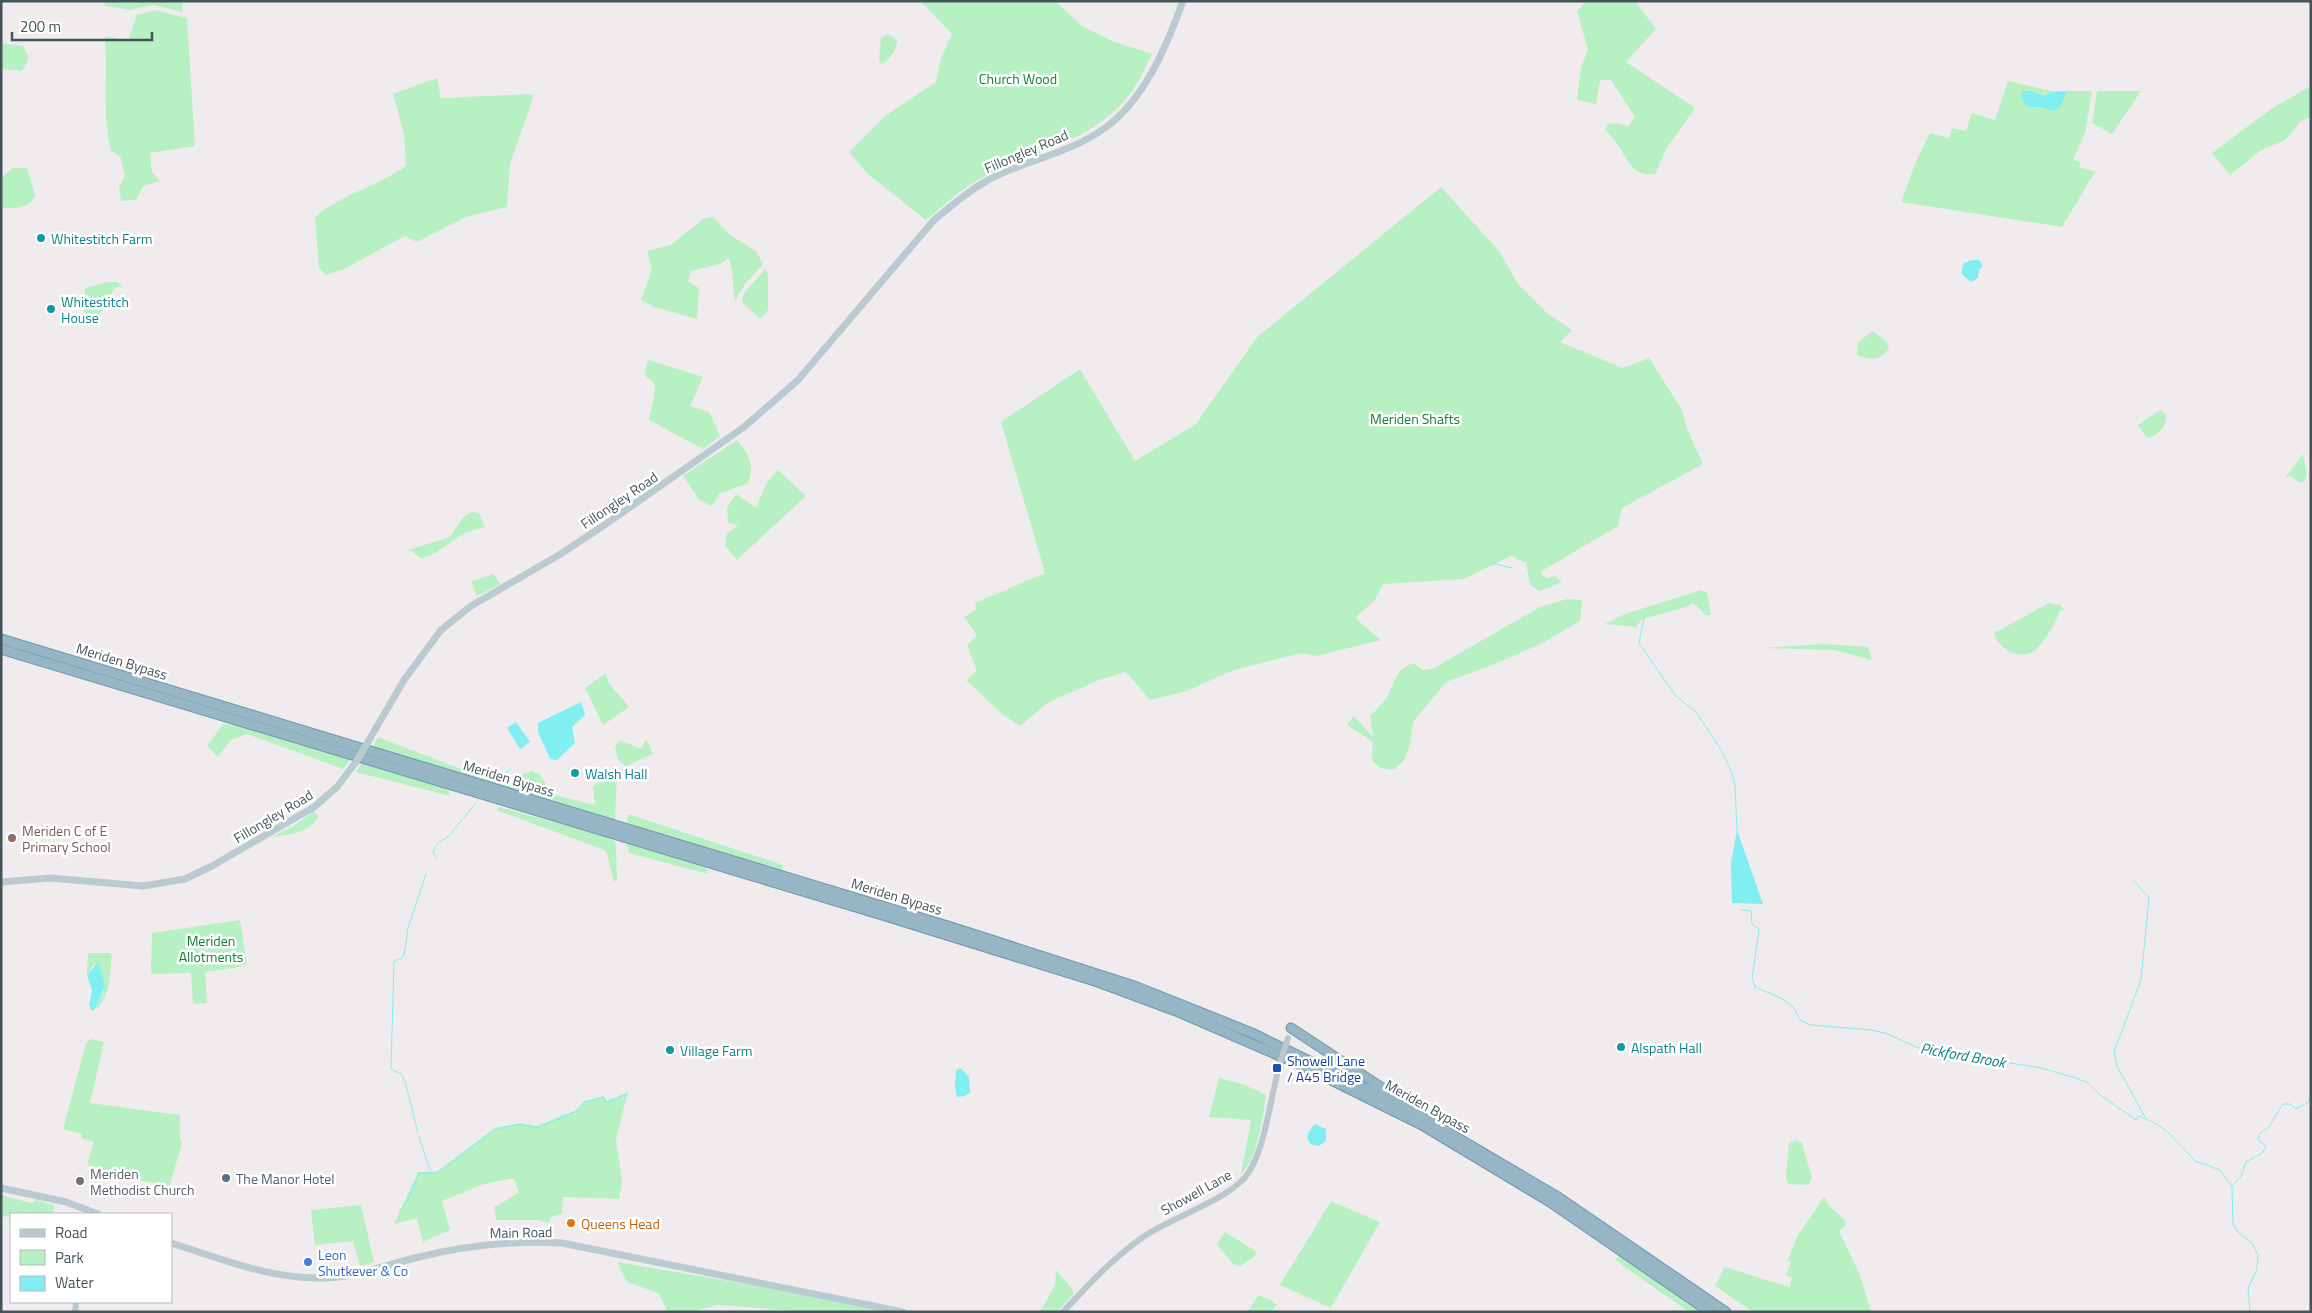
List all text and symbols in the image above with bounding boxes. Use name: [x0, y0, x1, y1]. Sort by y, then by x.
scale bar: [12, 10, 152, 42]
text: 200 m: [20, 15, 61, 38]
park label: Church Wood: [979, 68, 1057, 89]
street label: Fillongley Road: [981, 124, 1071, 178]
place label: Whitestitch Farm: [51, 228, 153, 249]
marker: Whitestitch Farm: [35, 232, 47, 244]
place label: Whitestitch House: [61, 291, 129, 328]
marker: Whitestitch House: [45, 303, 57, 315]
park label: Meriden Shafts: [1370, 408, 1460, 429]
street label: Fillongley Road: [576, 466, 662, 534]
street label: Meriden Bypass: [74, 637, 170, 685]
street label: Meriden Bypass: [461, 754, 557, 802]
place label: Walsh Hall: [585, 763, 647, 784]
marker: Walsh Hall: [569, 767, 581, 779]
street label: Fillongley Road: [229, 784, 317, 848]
place label: Meriden C of E Primary School: [22, 820, 111, 857]
marker: Meriden C of E Primary School: [6, 832, 18, 844]
street label: Meriden Bypass: [849, 872, 945, 920]
park label: Meriden Allotments: [179, 930, 243, 967]
water label: Pickford Brook: [1919, 1036, 2010, 1074]
place label: Alspath Hall: [1631, 1037, 1702, 1058]
place label: Village Farm: [680, 1040, 753, 1061]
marker: Alspath Hall: [1615, 1041, 1627, 1053]
marker: Village Farm: [664, 1044, 676, 1056]
place label: Showell Lane / A45 Bridge: [1287, 1050, 1365, 1087]
marker: Showell Lane / A45 Bridge: [1271, 1062, 1283, 1074]
street label: Meriden Bypass: [1382, 1074, 1474, 1138]
place label: Meriden Methodist Church: [90, 1163, 194, 1200]
street label: Showell Lane: [1157, 1164, 1235, 1220]
place label: The Manor Hotel: [236, 1168, 335, 1189]
marker: The Manor Hotel: [220, 1172, 232, 1184]
marker: Meriden Methodist Church: [74, 1175, 86, 1187]
legend: [10, 1213, 172, 1303]
place label: Queens Head: [581, 1213, 660, 1234]
marker: Queens Head: [565, 1217, 577, 1229]
text: Road: [55, 1221, 87, 1244]
street label: Main Road: [489, 1221, 553, 1243]
place label: Leon Shutkever & Co: [318, 1244, 408, 1281]
text: Park: [55, 1246, 84, 1269]
marker: Leon Shutkever & Co: [302, 1256, 314, 1268]
text: Water: [55, 1271, 94, 1294]

